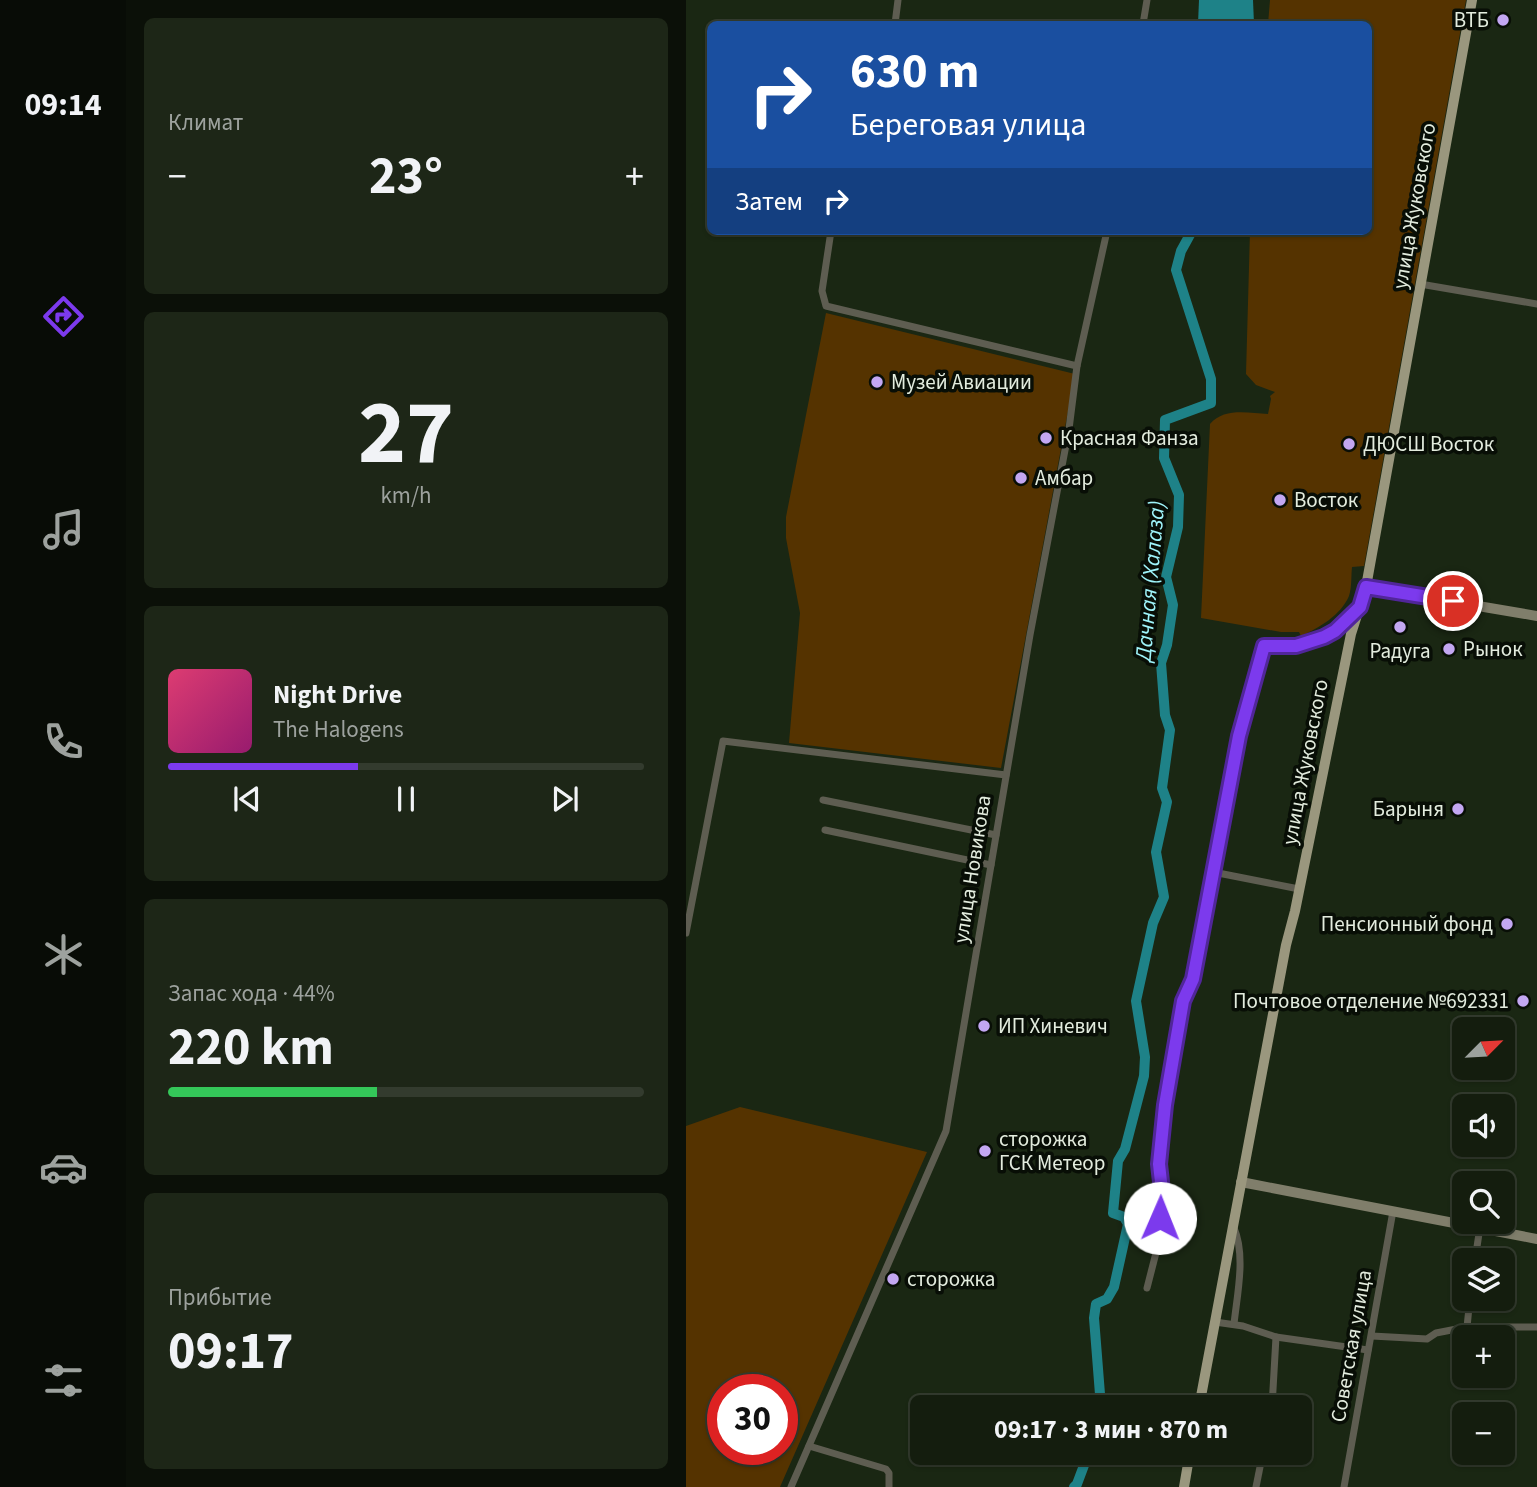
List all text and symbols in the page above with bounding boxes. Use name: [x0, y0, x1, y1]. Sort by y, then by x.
place label: ВТБ: [1454, 5, 1489, 35]
marker: ВТБ: [1495, 12, 1511, 28]
text: 630 m: [850, 37, 979, 107]
icon: right: [735, 49, 826, 140]
text: 09:14: [24, 82, 102, 128]
text: Береговая улица: [850, 102, 1086, 148]
text: Климат: [168, 106, 243, 139]
street label: улица Жуковского: [1385, 121, 1443, 291]
text: 23°: [369, 140, 443, 214]
text: −: [168, 150, 187, 204]
text: +: [625, 150, 644, 204]
icon: right: [817, 182, 855, 220]
text: Затем: [735, 183, 803, 220]
icon: directions: [39, 292, 88, 341]
place label: Музей Авиации: [891, 367, 1032, 397]
text: 27: [358, 369, 454, 498]
marker: Музей Авиации: [869, 374, 885, 390]
place label: Красная Фанза: [1060, 423, 1199, 453]
place label: ДЮСШ Восток: [1363, 429, 1495, 459]
marker: Красная Фанза: [1038, 430, 1054, 446]
marker: ДЮСШ Восток: [1341, 436, 1357, 452]
place label: Амбар: [1035, 463, 1093, 493]
marker: Амбар: [1013, 470, 1029, 486]
text: km/h: [380, 479, 432, 512]
place label: Восток: [1294, 485, 1359, 515]
marker: Восток: [1272, 492, 1288, 508]
water label: Дачная (Халаза): [1126, 499, 1173, 665]
icon: music: [39, 505, 88, 554]
pin: [1423, 571, 1483, 631]
icon: arrive: [1434, 582, 1472, 620]
marker: Радуга: [1392, 619, 1408, 635]
place label: Рынок: [1463, 634, 1523, 664]
place label: Радуга: [1369, 636, 1431, 666]
marker: Рынок: [1441, 641, 1457, 657]
text: Night Drive: [273, 676, 402, 713]
street label: улица Жуковского: [1274, 677, 1336, 847]
text: The Halogens: [273, 713, 404, 746]
icon: phone: [39, 717, 88, 766]
icon: previous: [228, 780, 266, 818]
icon: pause: [387, 780, 425, 818]
icon: next: [546, 780, 584, 818]
street label: улица Новикова: [945, 793, 999, 945]
place label: Барыня: [1373, 794, 1444, 824]
marker: Барыня: [1450, 801, 1466, 817]
place label: Пенсионный фонд: [1321, 909, 1493, 939]
marker: Пенсионный фонд: [1499, 916, 1515, 932]
icon: climate: [39, 930, 88, 979]
text: Запас хода · 44%: [168, 977, 335, 1010]
place label: Почтовое отделение №692331: [1233, 986, 1509, 1016]
marker: Почтовое отделение №692331: [1515, 993, 1531, 1009]
text: 220 km: [168, 1011, 334, 1085]
place label: ИП Хиневич: [998, 1011, 1108, 1041]
north arrow: [1452, 1017, 1516, 1080]
map controls: [1452, 1017, 1515, 1465]
marker: ИП Хиневич: [976, 1018, 992, 1034]
button: sound: [1452, 1094, 1515, 1157]
place label: сторожка ГСК Метеор: [999, 1124, 1105, 1178]
icon: car: [39, 1143, 88, 1192]
marker: сторожка ГСК Метеор: [977, 1143, 993, 1159]
button: search: [1452, 1171, 1515, 1234]
position arrow: [1123, 1181, 1197, 1255]
button: layers: [1452, 1248, 1515, 1311]
place label: сторожка: [907, 1264, 995, 1294]
street label: Советская улица: [1323, 1268, 1379, 1424]
marker: сторожка: [885, 1271, 901, 1287]
text: Прибытие: [168, 1281, 272, 1314]
text: 09:17: [168, 1315, 293, 1389]
button: +: [1452, 1325, 1515, 1388]
icon: filters: [39, 1356, 88, 1405]
speed limit sign: 30: [707, 1374, 798, 1465]
button: −: [1452, 1402, 1515, 1465]
text: 09:17 · 3 мин · 870 m: [994, 1411, 1228, 1448]

